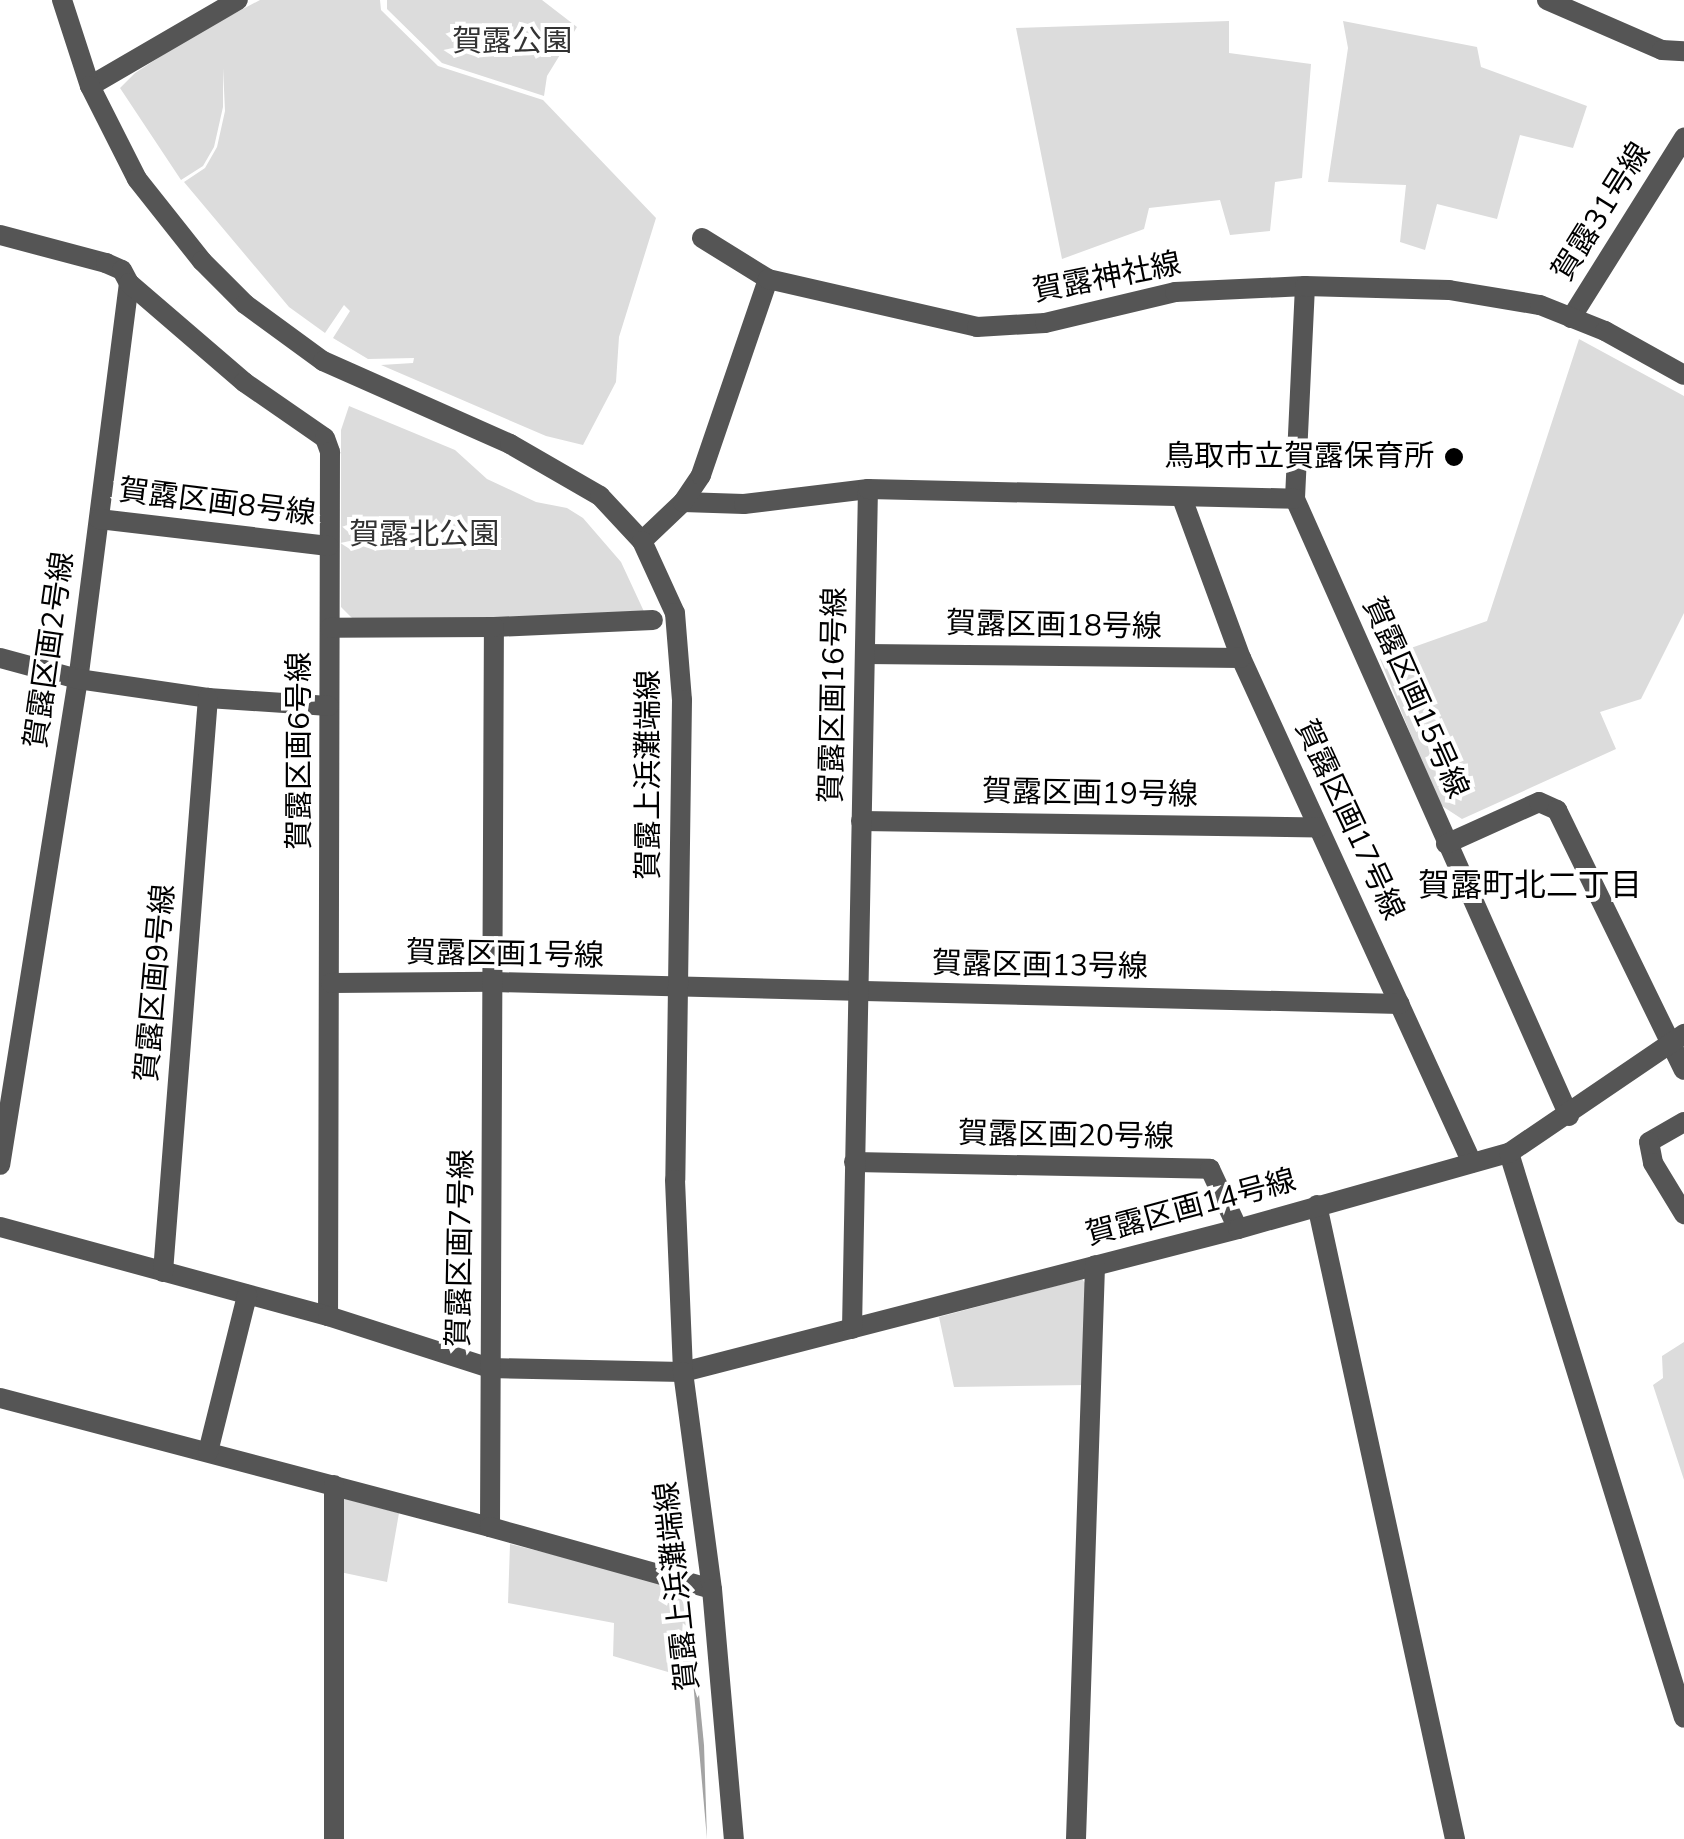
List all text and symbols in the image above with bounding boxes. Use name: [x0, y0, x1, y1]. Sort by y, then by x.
park label: 賀露公園: [452, 24, 572, 60]
street label: 賀露31号線: [1545, 136, 1659, 288]
street label: 賀露神社線: [1030, 246, 1184, 310]
place label: 鳥取市立賀露保育所: [1164, 439, 1434, 475]
marker: 鳥取市立賀露保育所: [1443, 446, 1465, 468]
street label: 賀露区画8号線: [117, 473, 317, 533]
park label: 賀露北公園: [349, 517, 499, 553]
street label: 賀露区画2号線: [18, 549, 82, 751]
street label: 賀露区画16号線: [814, 587, 854, 803]
street label: 賀露区画15号線: [1355, 592, 1475, 804]
street label: 賀露区画18号線: [946, 606, 1162, 646]
street label: 賀露区画6号線: [282, 652, 318, 850]
street label: 賀露上浜灘端線: [631, 670, 667, 880]
street label: 賀露区画17号線: [1287, 715, 1411, 925]
street label: 賀露区画19号線: [982, 774, 1198, 814]
district label: 賀露町北二丁目: [1418, 867, 1642, 905]
street label: 賀露区画9号線: [129, 883, 183, 1083]
street label: 賀露区画1号線: [406, 935, 604, 975]
street label: 賀露区画13号線: [932, 946, 1148, 986]
street label: 賀露区画20号線: [958, 1116, 1174, 1156]
street label: 賀露区画7号線: [441, 1149, 481, 1347]
street label: 賀露区画14号線: [1082, 1163, 1300, 1253]
street label: 賀露上浜灘端線: [649, 1480, 707, 1692]

